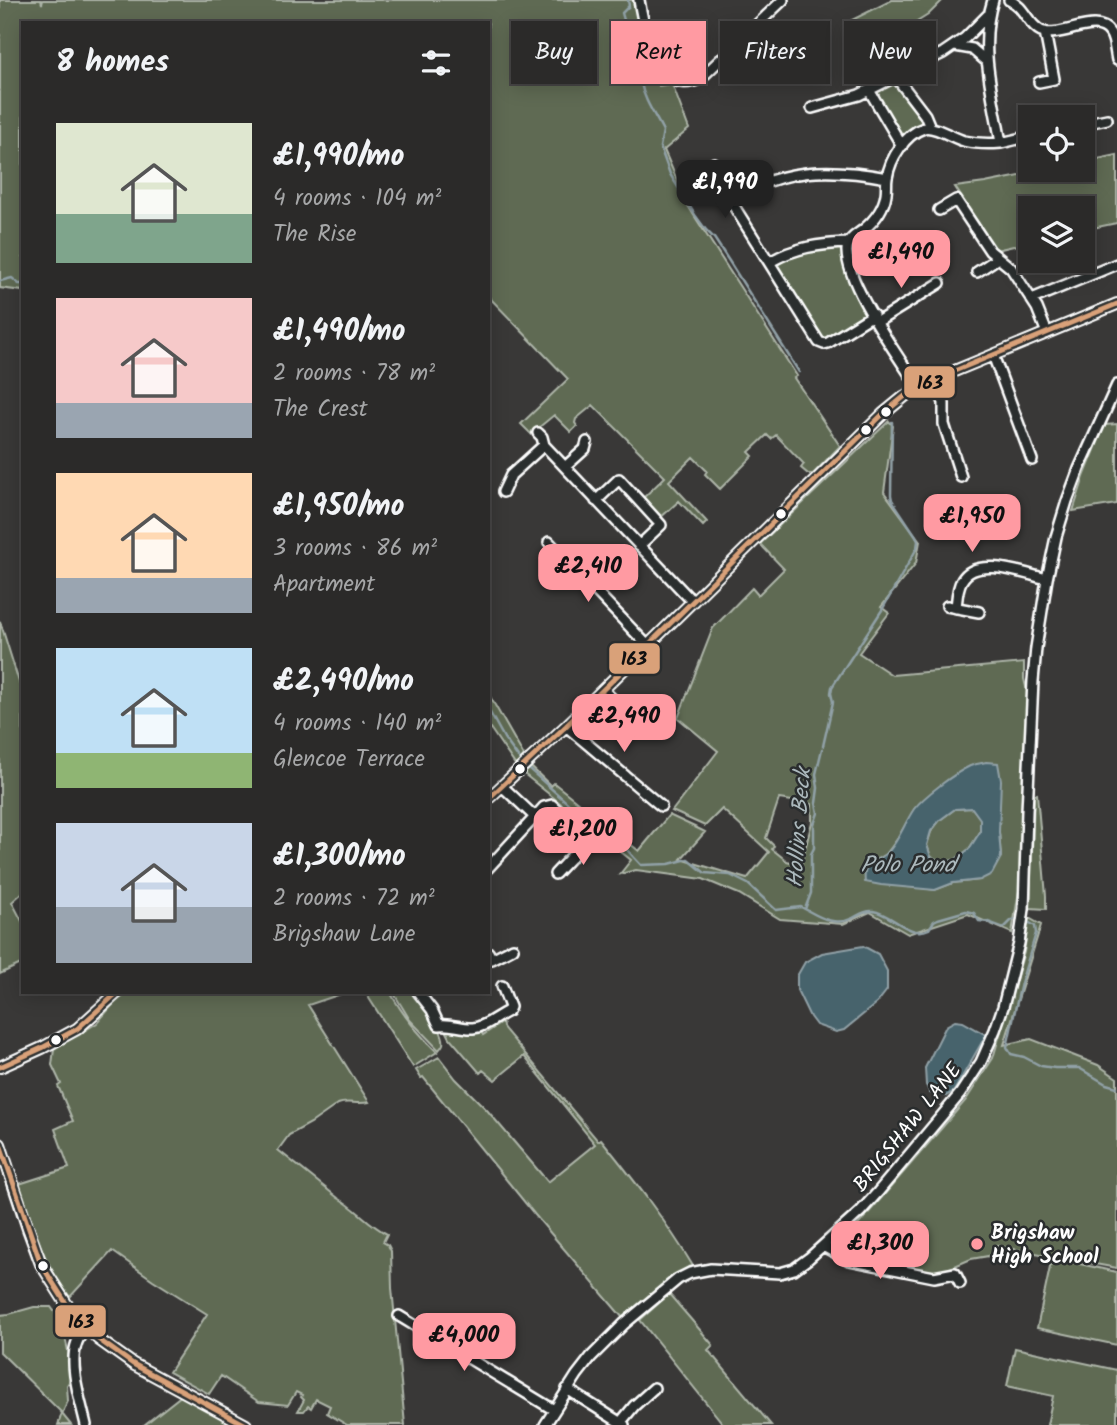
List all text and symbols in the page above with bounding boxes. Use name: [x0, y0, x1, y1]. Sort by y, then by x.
chip: Buy: [511, 21, 597, 84]
chip: Rent: [611, 21, 706, 84]
chip: Filters: [720, 21, 830, 84]
chip: New: [844, 21, 936, 84]
text: 8 homes: [56, 39, 169, 87]
icon: filters: [417, 44, 455, 82]
map controls: [1018, 105, 1095, 273]
button: locate: [1018, 105, 1095, 182]
text: £1,990/mo: [273, 133, 404, 181]
icon: home: [112, 151, 196, 235]
pin: £1,990: [668, 160, 782, 220]
text: £1,990: [693, 165, 757, 201]
text: 4 rooms · 104 m²: [273, 181, 441, 217]
button: layers: [1018, 196, 1095, 273]
text: The Rise: [273, 217, 356, 253]
pin: £1,490: [844, 230, 958, 290]
text: £1,490: [868, 235, 934, 271]
text: £1,490/mo: [273, 308, 406, 356]
icon: home: [112, 326, 196, 410]
text: 2 rooms · 78 m²: [273, 356, 435, 392]
line badge: 163: [903, 365, 956, 399]
text: 163: [917, 369, 943, 399]
text: The Crest: [273, 392, 368, 428]
unlabelled marker: [879, 405, 893, 419]
unlabelled marker: [859, 423, 873, 437]
text: £1,950/mo: [273, 483, 404, 531]
pin: £1,950: [915, 494, 1029, 554]
text: £1,950: [940, 499, 1004, 535]
icon: home: [112, 501, 196, 585]
unlabelled marker: [774, 507, 788, 521]
text: 3 rooms · 86 m²: [273, 531, 437, 567]
pin: £2,410: [531, 544, 645, 604]
text: £2,410: [554, 549, 622, 585]
text: Apartment: [273, 567, 375, 603]
line badge: 163: [608, 642, 661, 675]
text: 163: [621, 645, 647, 675]
text: £2,490/mo: [273, 658, 414, 706]
icon: home: [112, 676, 196, 760]
pin: £2,490: [567, 694, 681, 754]
text: £2,490: [588, 699, 660, 735]
text: 4 rooms · 140 m²: [273, 706, 441, 742]
text: Glencoe Terrace: [273, 742, 425, 778]
unlabelled marker: [513, 762, 527, 776]
water label: Hollins Beck: [778, 764, 822, 889]
pin: £1,200: [526, 808, 640, 867]
text: £1,200: [550, 812, 616, 848]
text: £1,300/mo: [273, 833, 406, 881]
water label: Polo Pond: [861, 848, 961, 884]
icon: home: [112, 851, 196, 935]
text: 2 rooms · 72 m²: [273, 881, 435, 917]
text: Brigshaw Lane: [273, 917, 415, 953]
unlabelled marker: [49, 1033, 63, 1047]
street label: BRIGSHAW LANE: [845, 1055, 971, 1200]
place label: Brigshaw High School: [991, 1217, 1099, 1274]
pin: £1,300: [823, 1222, 937, 1281]
text: £1,300: [847, 1226, 913, 1262]
marker: Brigshaw High School: [969, 1236, 985, 1252]
unlabelled marker: [36, 1259, 50, 1273]
line badge: 163: [54, 1304, 107, 1338]
text: 163: [68, 1308, 94, 1338]
pin: £4,000: [407, 1314, 521, 1373]
text: £4,000: [429, 1318, 499, 1354]

